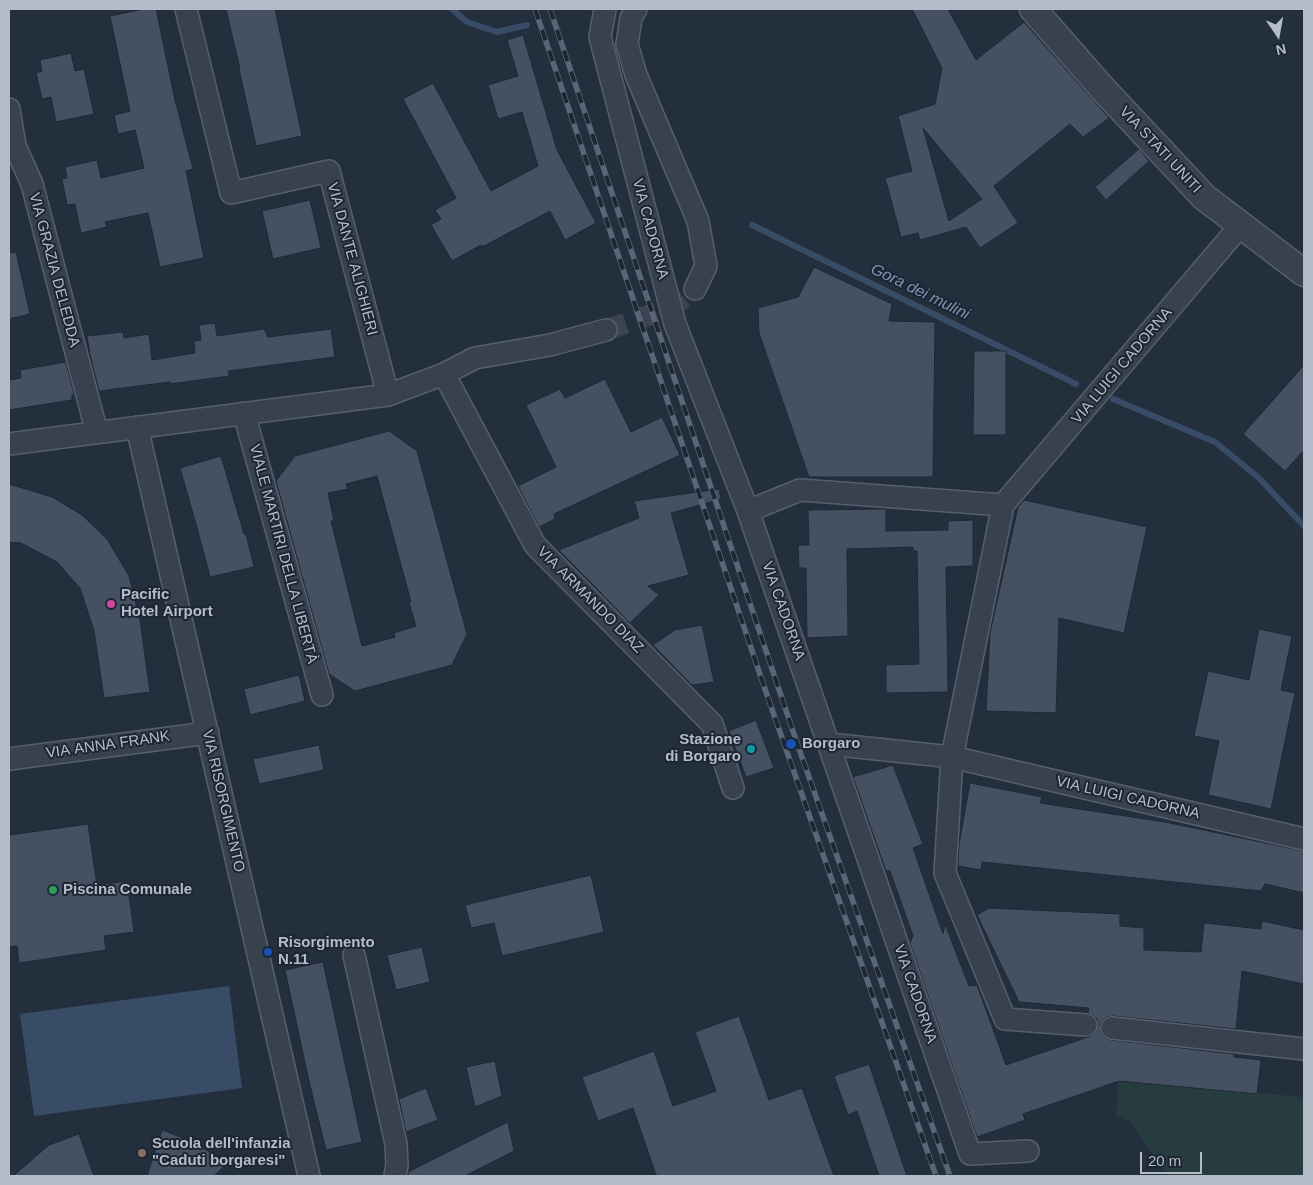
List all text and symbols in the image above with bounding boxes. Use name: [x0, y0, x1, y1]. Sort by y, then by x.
north arrow: [1253, 10, 1303, 60]
text: N: [1275, 41, 1288, 59]
street label: VIA STATI UNITI: [1115, 103, 1205, 197]
street label: VIA CADORNA: [628, 177, 672, 281]
street label: VIA DANTE ALIGHIERI: [323, 181, 381, 337]
street label: VIA GRAZIA DELEDDA: [25, 191, 83, 349]
water label: Gora dei mulini: [867, 260, 973, 324]
street label: VIA LUIGI CADORNA: [1068, 304, 1176, 428]
street label: VIALE MARTIRI DELLA LIBERTÀ: [245, 442, 321, 666]
street label: VIA ARMANDO DIAZ: [533, 543, 647, 657]
street label: VIA CADORNA: [758, 559, 808, 663]
place label: Pacific Hotel Airport: [121, 586, 213, 621]
marker: Pacific Hotel Airport: [105, 598, 117, 610]
street label: VIA ANNA FRANK: [45, 727, 171, 763]
street label: VIA RISORGIMENTO: [198, 728, 248, 874]
place label: Stazione di Borgaro: [665, 731, 741, 766]
place label: Borgaro: [802, 735, 860, 753]
marker: Borgaro: [784, 737, 798, 751]
marker: Stazione di Borgaro: [745, 743, 757, 755]
street label: VIA LUIGI CADORNA: [1055, 773, 1201, 823]
place label: Piscina Comunale: [63, 881, 192, 899]
marker: Piscina Comunale: [47, 884, 59, 896]
place label: Risorgimento N.11: [278, 934, 375, 969]
street label: VIA CADORNA: [890, 942, 940, 1046]
marker: Risorgimento N.11: [262, 946, 274, 958]
place label: Scuola dell'infanzia "Caduti borgaresi": [152, 1135, 291, 1170]
scale bar: [1143, 1142, 1206, 1174]
marker: Scuola dell'infanzia "Caduti borgaresi": [136, 1147, 148, 1159]
text: 20 m: [1148, 1152, 1181, 1169]

